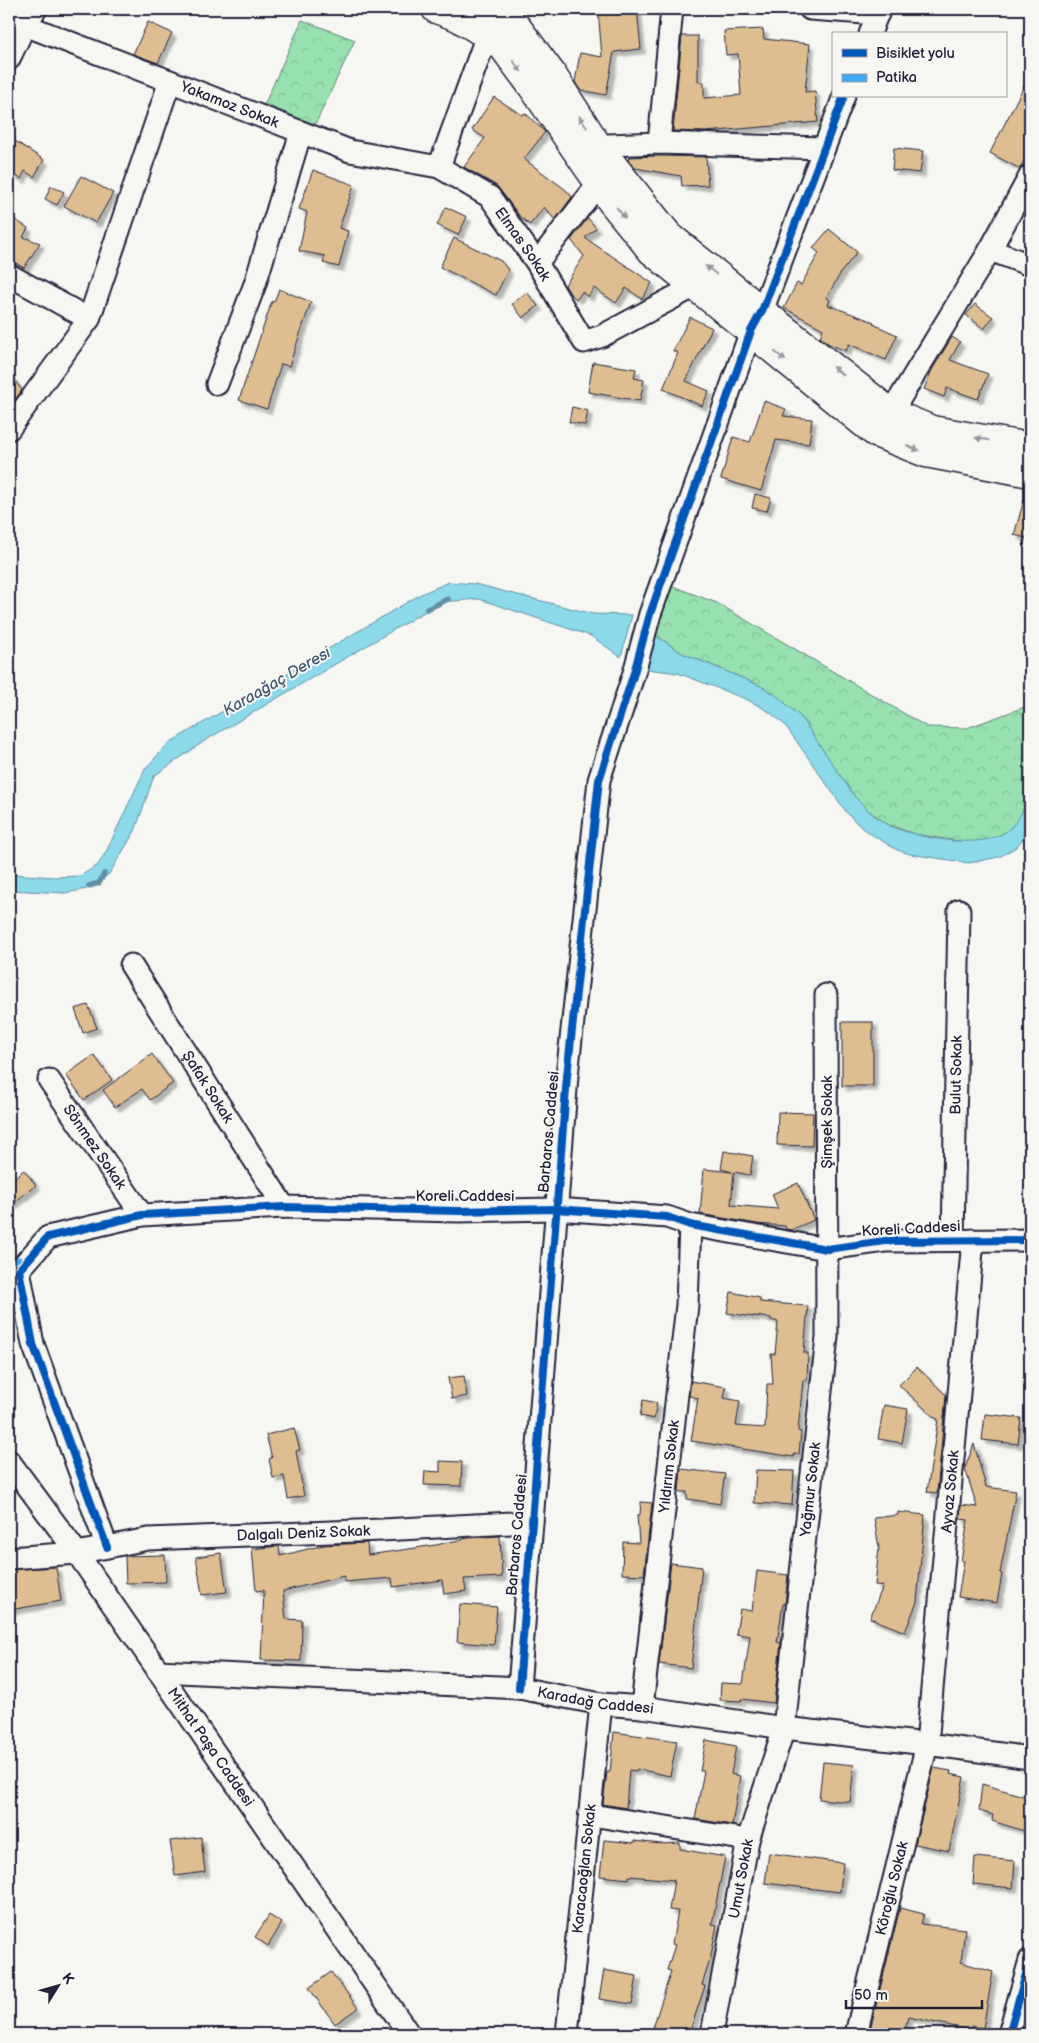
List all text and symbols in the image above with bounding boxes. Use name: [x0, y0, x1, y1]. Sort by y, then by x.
legend: [832, 32, 1006, 98]
text: Bisiklet yolu: [876, 44, 955, 63]
one-way arrow: [512, 59, 522, 73]
text: Patika: [876, 68, 917, 87]
street label: Yakamoz Sokak: [177, 76, 282, 132]
one-way arrow: [578, 115, 587, 128]
street label: Elmas Sokak: [491, 203, 555, 285]
one-way arrow: [615, 206, 626, 219]
one-way arrow: [705, 264, 718, 275]
one-way arrow: [774, 350, 787, 361]
one-way arrow: [832, 366, 845, 377]
one-way arrow: [974, 434, 990, 442]
one-way arrow: [906, 444, 920, 452]
water label: Karaağaç Deresi: [220, 643, 335, 720]
street label: Bulut Sokak: [946, 1035, 966, 1115]
street label: Şafak Sokak: [178, 1047, 238, 1127]
street label: Barbaros Caddesi: [534, 1070, 564, 1194]
street label: Şimşek Sokak: [818, 1075, 837, 1168]
street label: Sönmez Sokak: [59, 1101, 131, 1193]
street label: Koreli Caddesi: [415, 1187, 515, 1206]
street label: Koreli Caddesi: [861, 1217, 961, 1241]
street label: Yıldırım Sokak: [654, 1418, 684, 1515]
street label: Yağmur Sokak: [795, 1440, 825, 1539]
street label: Ayvaz Sokak: [937, 1449, 963, 1534]
street label: Barbaros Caddesi: [502, 1473, 532, 1597]
street label: Dalgalı Deniz Sokak: [236, 1521, 371, 1545]
street label: Karadağ Caddesi: [536, 1682, 655, 1718]
street label: Mithat Paşa Caddesi: [163, 1684, 258, 1810]
street label: Karacaoğlan Sokak: [568, 1803, 600, 1934]
street label: Umut Sokak: [724, 1837, 758, 1920]
street label: Köroğlu Sokak: [871, 1839, 913, 1937]
north arrow: [32, 1960, 82, 2010]
text: K: [58, 1970, 78, 1988]
scale bar: [846, 1978, 983, 2010]
text: 50 m: [854, 1986, 888, 2005]

